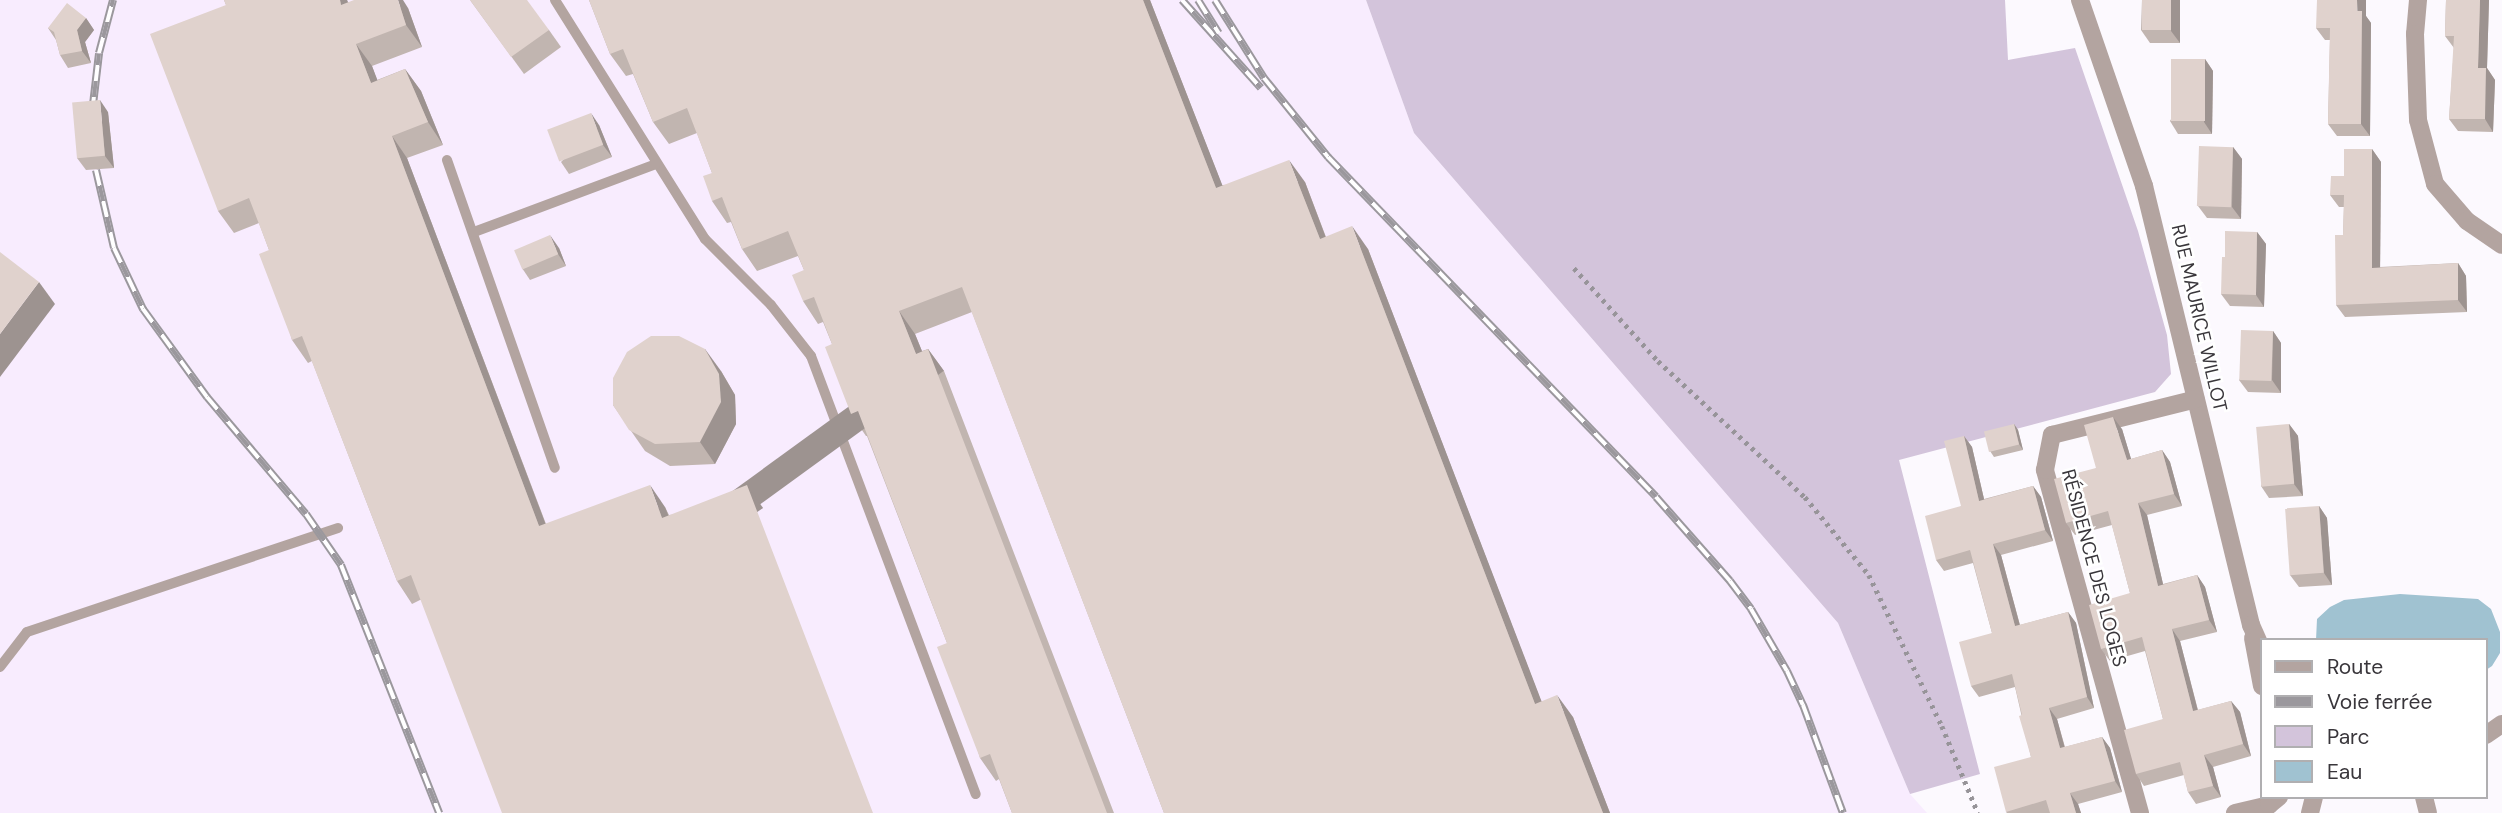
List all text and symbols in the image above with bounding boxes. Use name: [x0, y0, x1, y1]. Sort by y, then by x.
street label: RUE MAURICE WILLOT: [2166, 222, 2232, 414]
street label: RÉSIDENCE DES LOGES: [2057, 467, 2131, 669]
legend: [2260, 638, 2488, 799]
text: Route: [2327, 653, 2383, 681]
text: Voie ferrée: [2327, 688, 2432, 716]
text: Parc: [2327, 723, 2370, 751]
text: Eau: [2327, 758, 2362, 786]

